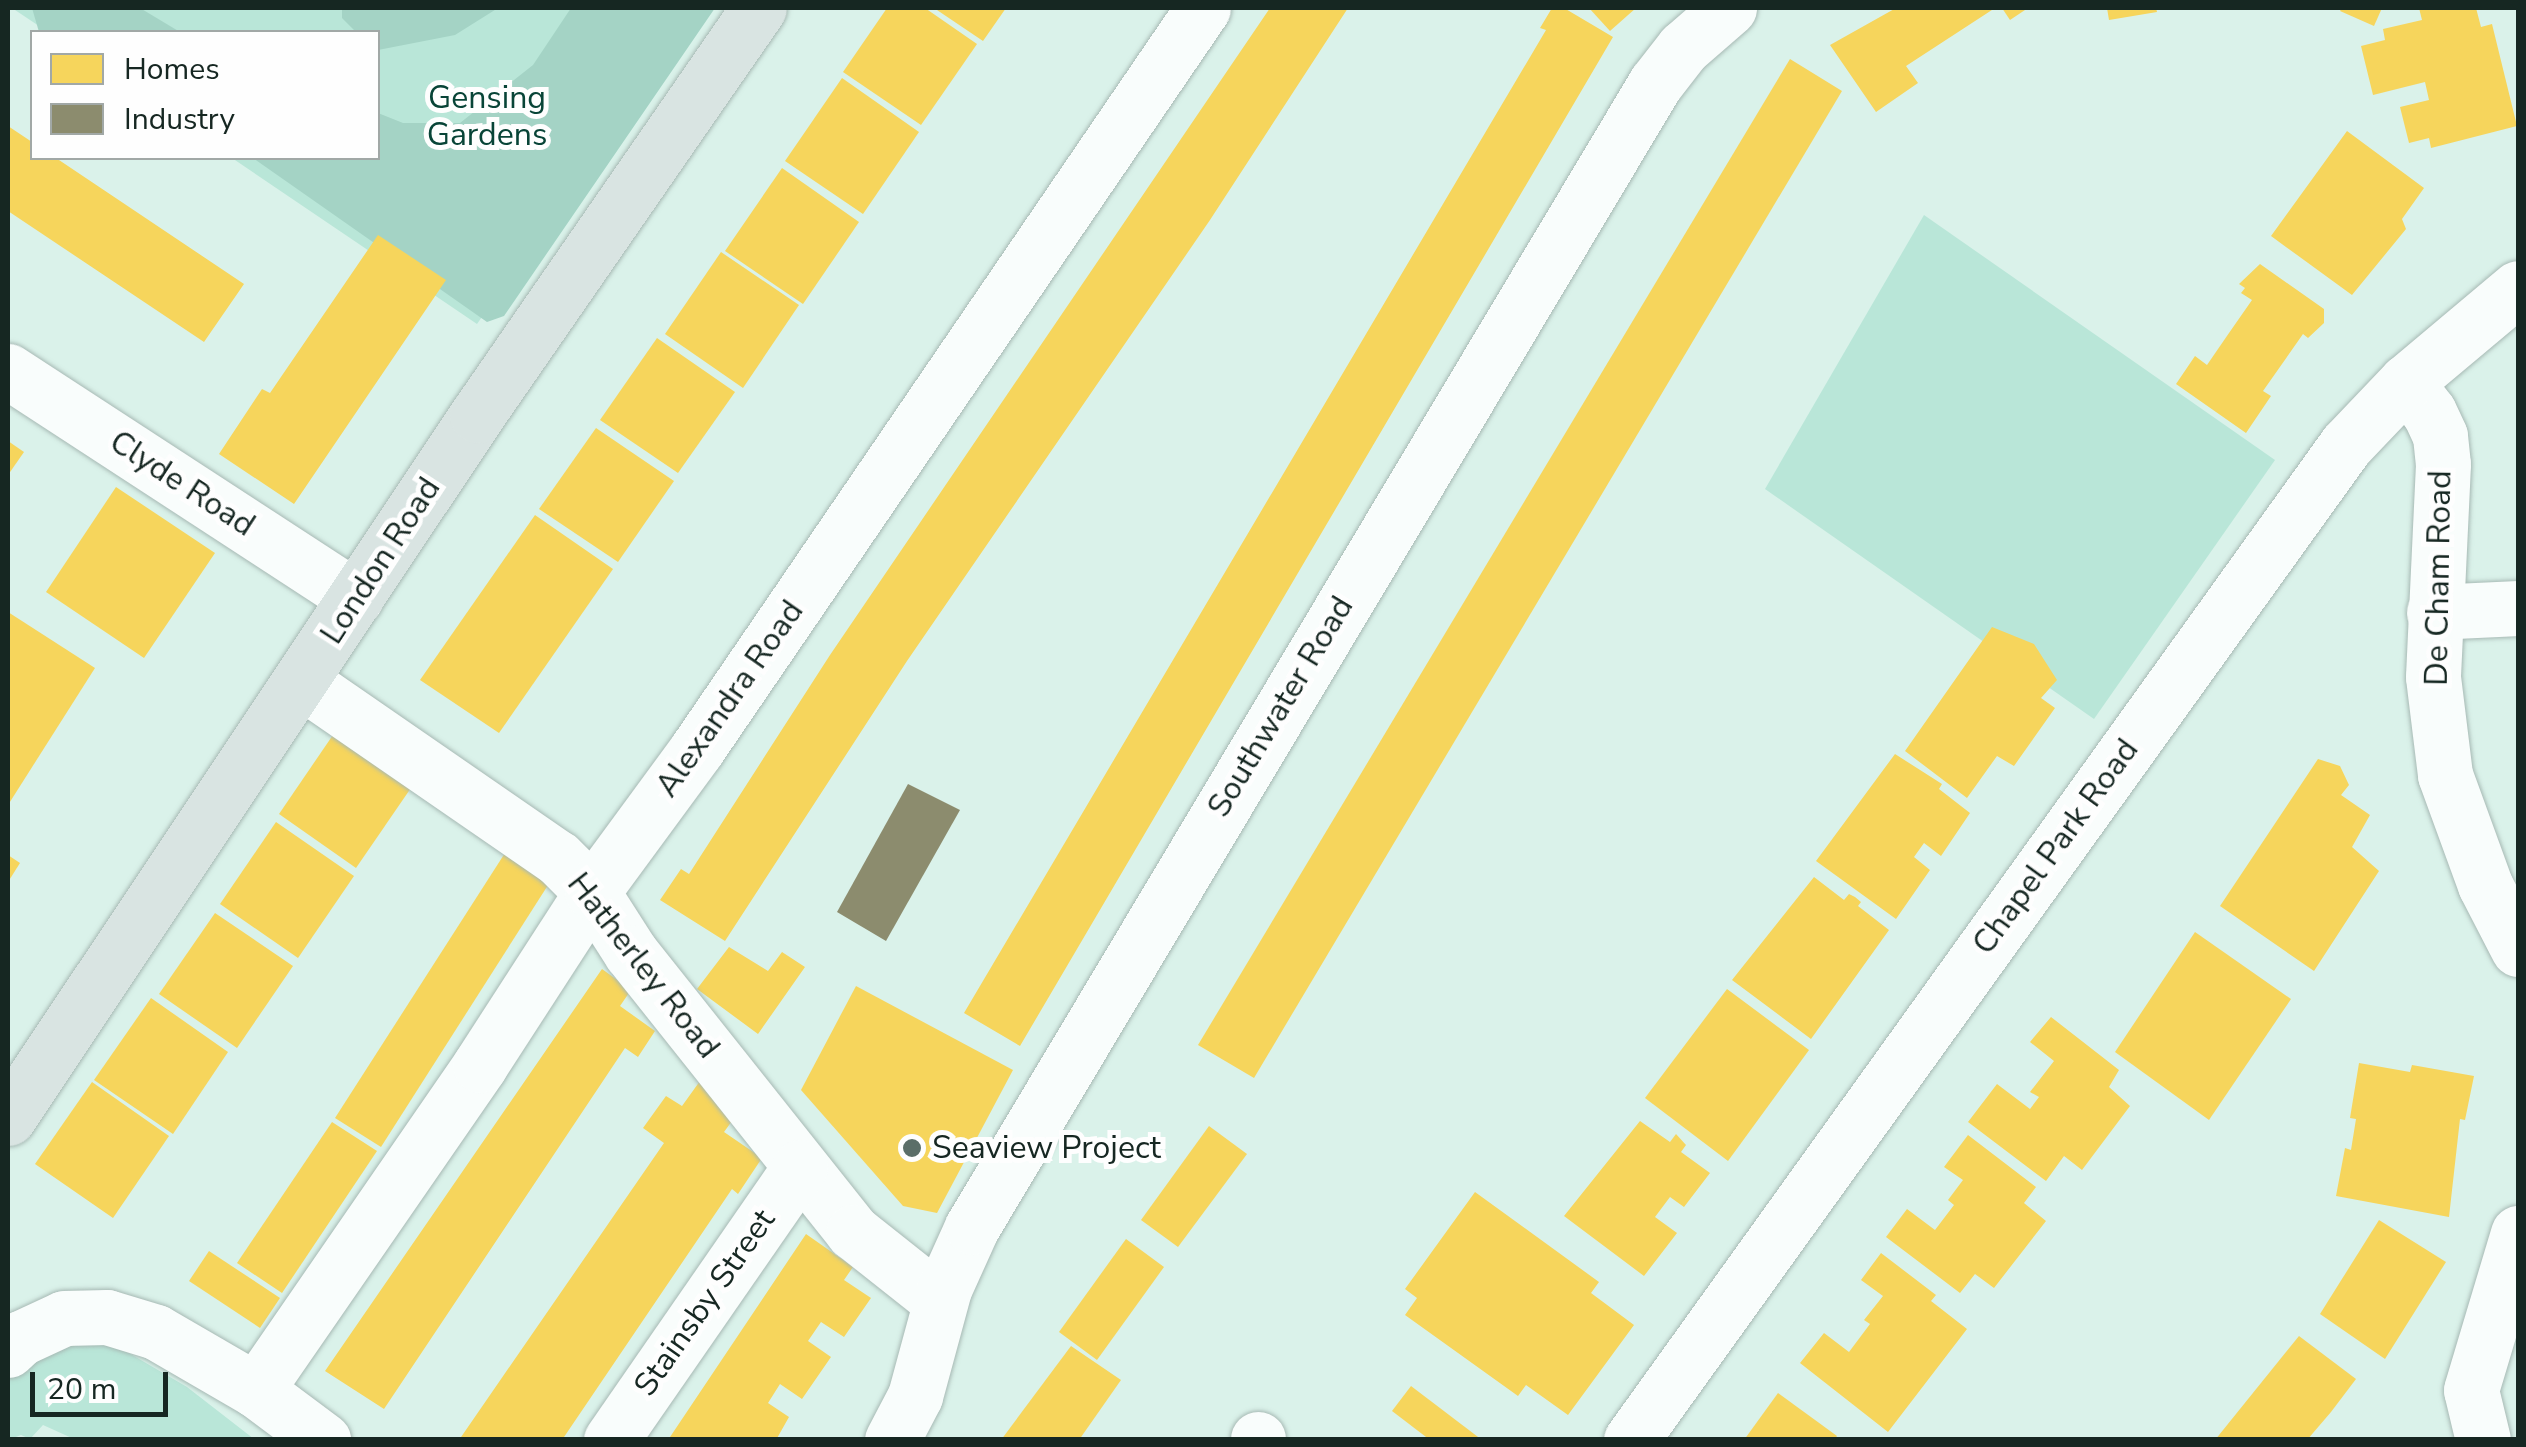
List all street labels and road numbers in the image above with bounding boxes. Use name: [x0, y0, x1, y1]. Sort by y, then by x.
street label: Clyde Road: [102, 423, 262, 545]
street label: De Cham Road: [2418, 470, 2460, 686]
street label: London Road: [313, 471, 449, 651]
street label: Southwater Road: [1200, 590, 1362, 824]
street label: Alexandra Road: [648, 593, 812, 805]
street label: Chapel Park Road: [1965, 732, 2147, 962]
street label: Hatherley Road: [559, 866, 727, 1066]
street label: Stainsby Street: [626, 1202, 784, 1404]

